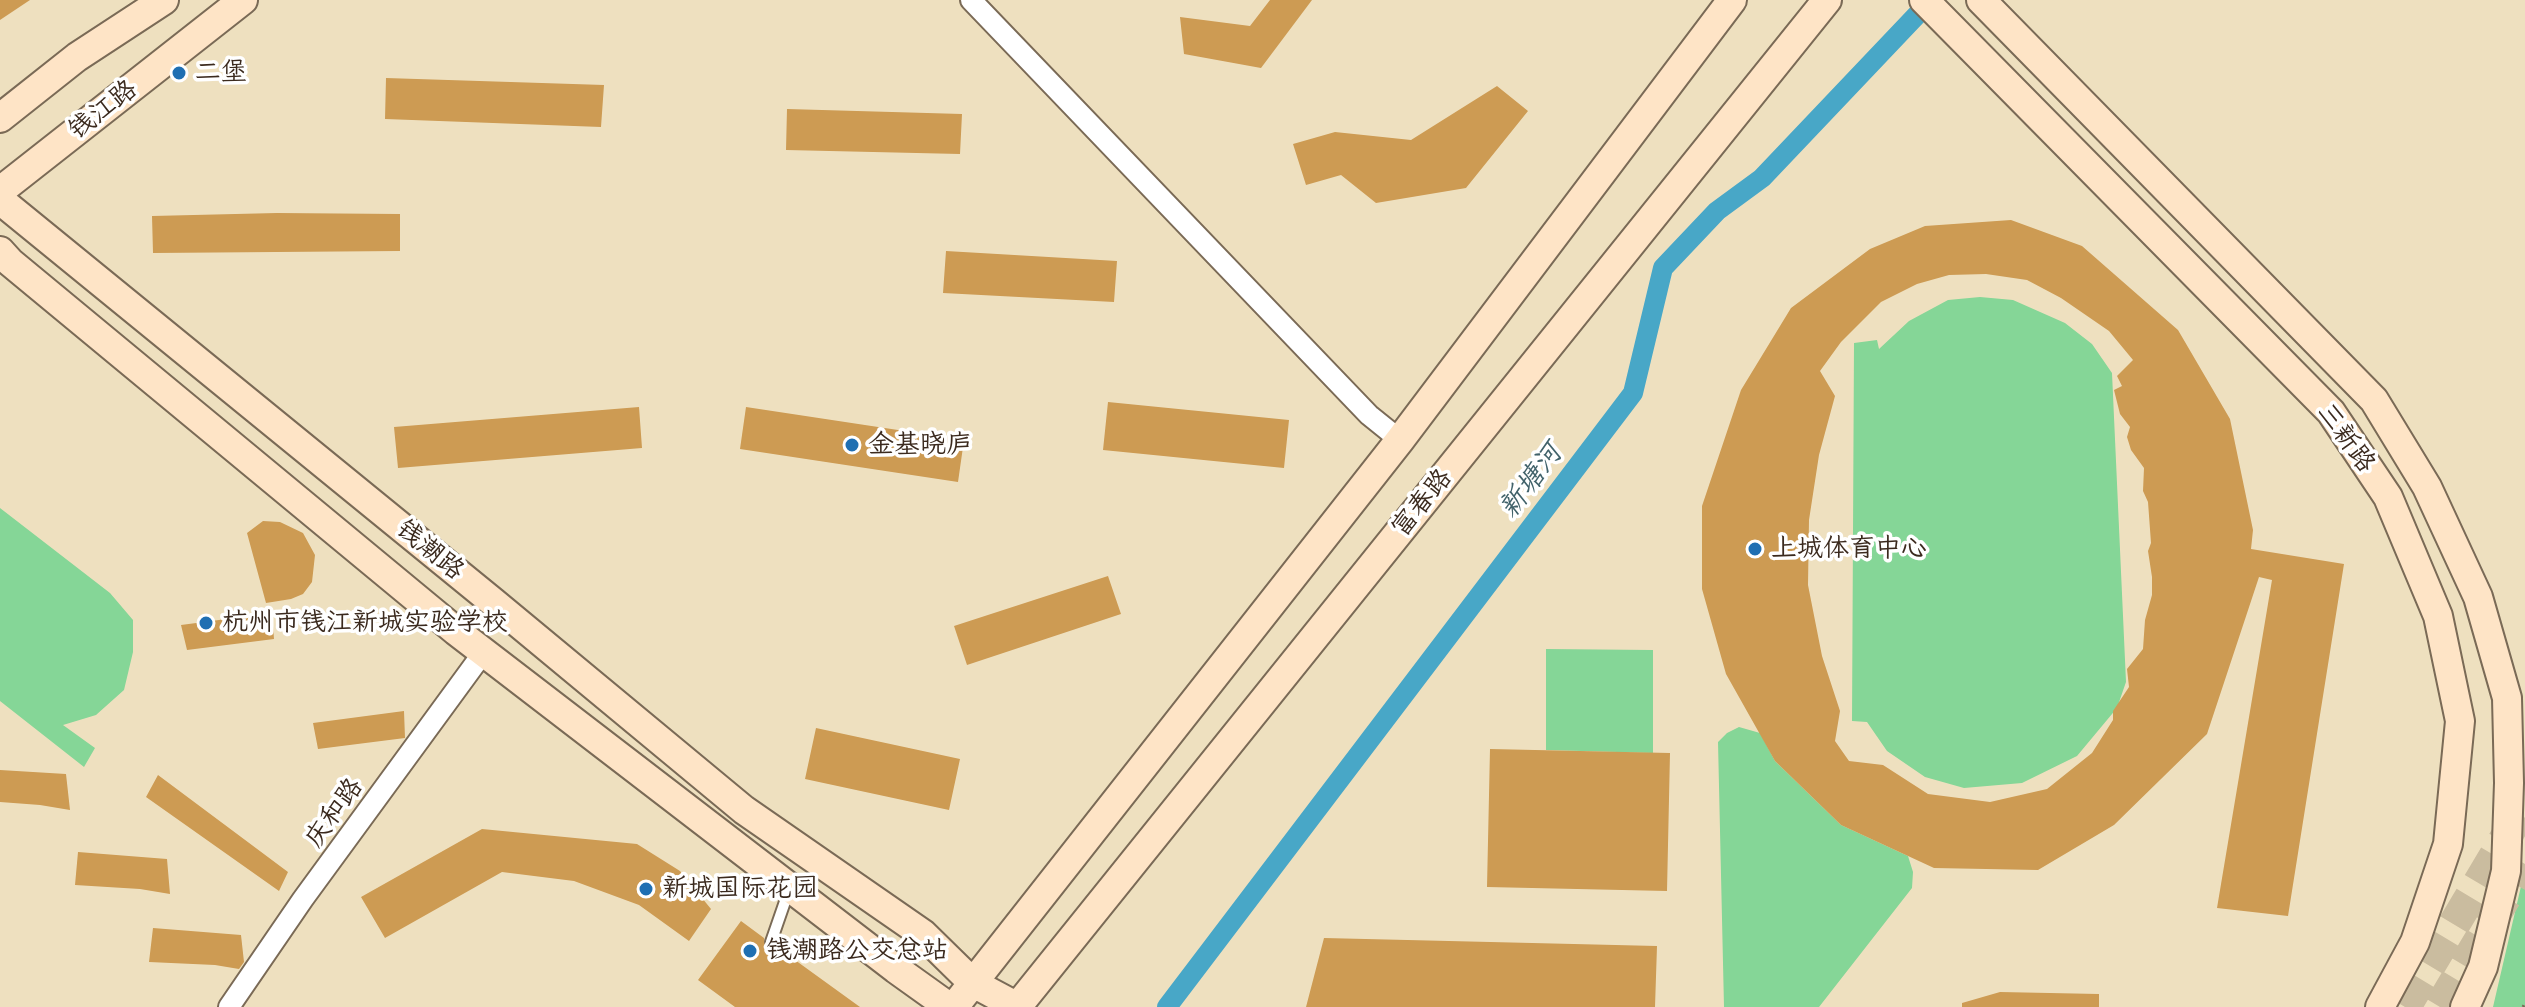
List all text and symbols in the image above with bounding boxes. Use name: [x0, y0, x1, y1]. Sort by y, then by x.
place label: 二堡: [195, 57, 247, 89]
marker: 二堡: [170, 64, 188, 82]
street label: 钱江路: [63, 74, 143, 146]
street label: 三新路: [2310, 397, 2382, 479]
place label: 金基晓庐: [868, 429, 972, 461]
marker: 金基晓庐: [843, 436, 861, 454]
water label: 新塘河: [1492, 437, 1570, 525]
street label: 富春路: [1385, 463, 1459, 543]
street label: 钱潮路: [390, 513, 470, 587]
place label: 上城体育中心: [1771, 533, 1927, 565]
marker: 上城体育中心: [1746, 540, 1764, 558]
place label: 杭州市钱江新城实验学校: [222, 607, 508, 639]
marker: 杭州市钱江新城实验学校: [197, 614, 215, 632]
street label: 庆和路: [298, 772, 370, 854]
place label: 新城国际花园: [662, 873, 818, 905]
marker: 新城国际花园: [637, 880, 655, 898]
place label: 钱潮路公交总站: [766, 935, 948, 967]
marker: 钱潮路公交总站: [741, 942, 759, 960]

